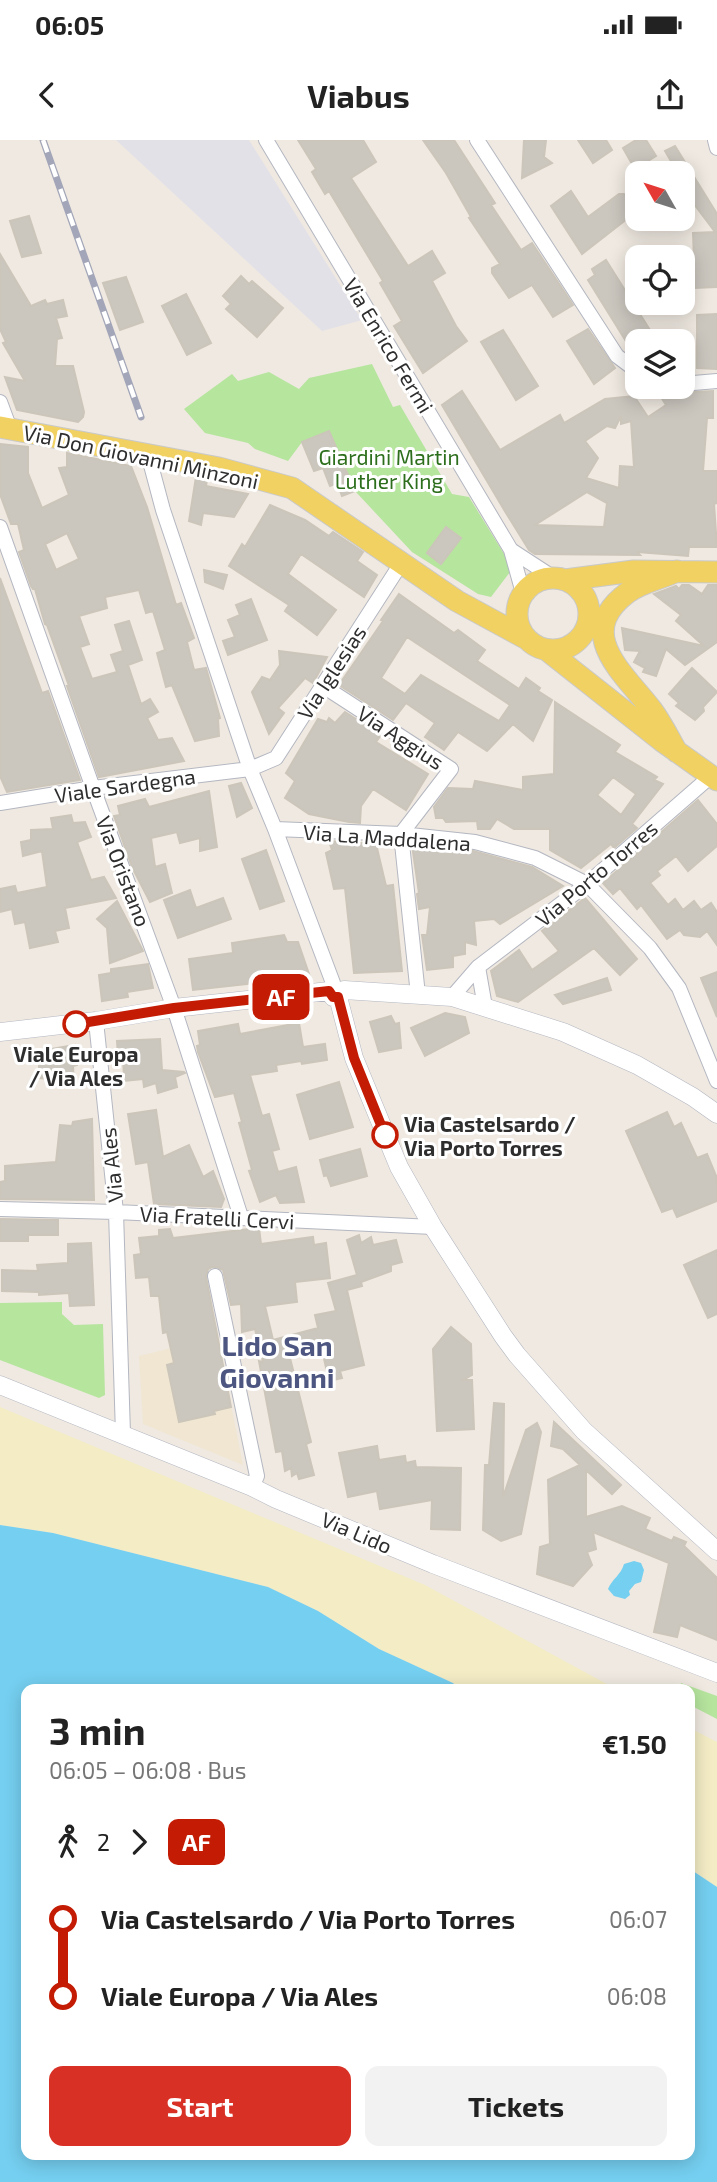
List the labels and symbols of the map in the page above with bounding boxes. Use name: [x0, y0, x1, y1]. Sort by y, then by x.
north arrow: [625, 161, 695, 231]
street label: Via Enrico Fermi: [339, 273, 439, 417]
street label: Via Don Giovanni Minzoni: [21, 419, 261, 493]
park label: Giardini Martin Luther King: [318, 444, 460, 493]
street label: Via Iglesias: [291, 620, 371, 724]
street label: Via Aggius: [353, 700, 449, 774]
street label: Viale Sardegna: [53, 763, 197, 807]
street label: Via Oristano: [92, 812, 156, 930]
street label: Via Porto Torres: [530, 815, 662, 931]
street label: Via La Maddalena: [302, 819, 472, 855]
line badge: AF: [250, 974, 312, 1020]
marker: Viale Europa / Via Ales: [63, 1011, 89, 1037]
place label: Viale Europa / Via Ales: [14, 1041, 138, 1090]
place label: Via Castelsardo / Via Porto Torres: [404, 1111, 576, 1160]
marker: Via Castelsardo / Via Porto Torres: [372, 1122, 398, 1148]
street label: Via Ales: [95, 1126, 127, 1204]
street label: Via Fratelli Cervi: [139, 1200, 295, 1234]
district label: Lido San Giovanni: [219, 1328, 335, 1394]
street label: Via Lido: [318, 1506, 396, 1558]

